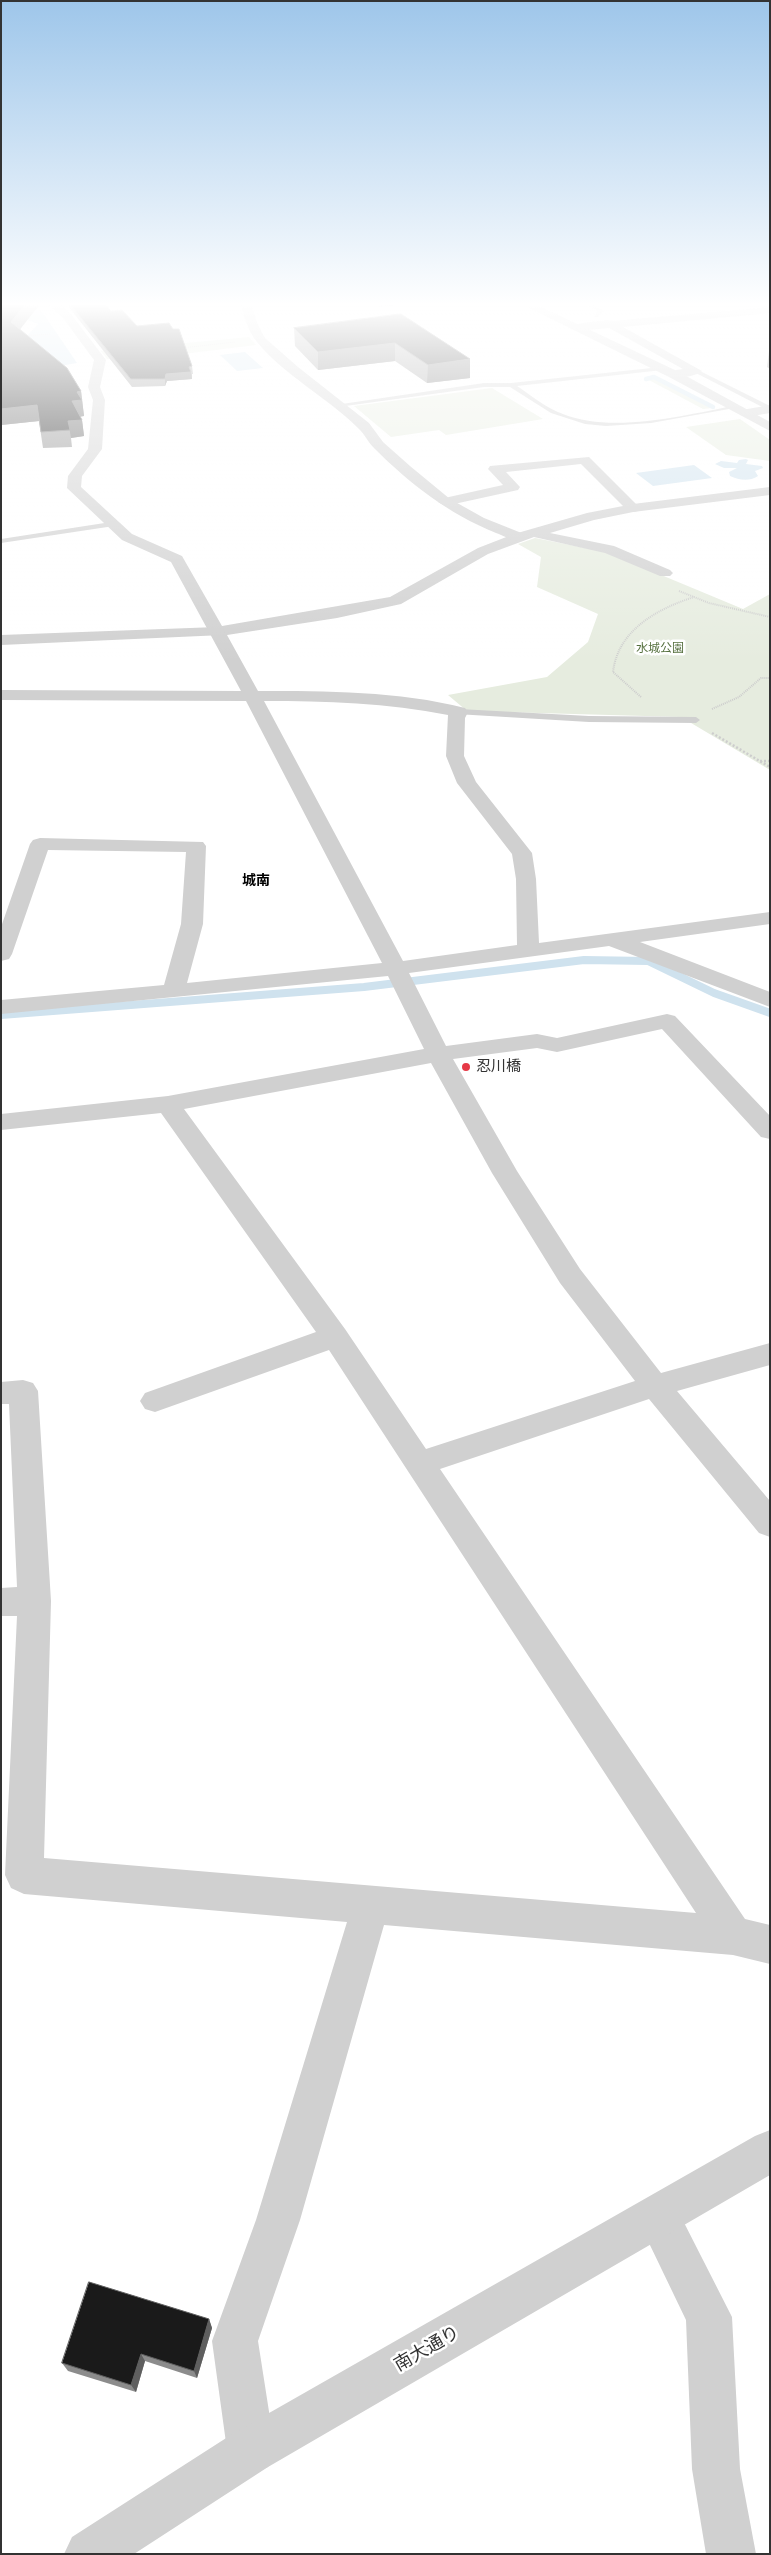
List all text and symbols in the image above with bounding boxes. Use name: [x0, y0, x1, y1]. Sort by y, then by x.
park label: 水城公園: [636, 641, 684, 655]
district label: 城南: [242, 873, 270, 889]
place label: 忍川橋: [476, 1058, 521, 1076]
marker: 忍川橋: [460, 1061, 472, 1073]
street label: 南大通り: [390, 2322, 464, 2376]

